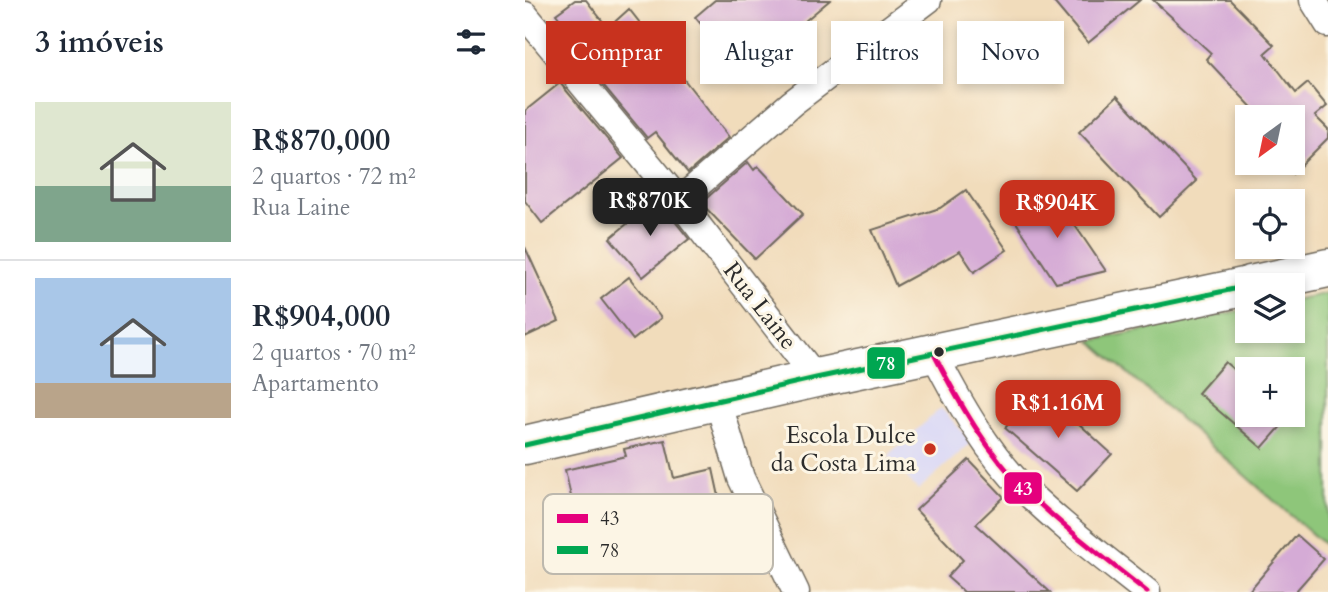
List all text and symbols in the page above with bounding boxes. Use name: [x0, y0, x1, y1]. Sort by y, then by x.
chip: Comprar: [546, 21, 686, 84]
chip: Alugar: [700, 21, 817, 84]
chip: Filtros: [831, 21, 943, 84]
chip: Novo: [957, 21, 1064, 84]
text: 3 imóveis: [35, 22, 164, 63]
icon: filters: [452, 23, 490, 61]
north arrow: [1235, 105, 1305, 175]
map controls: [1235, 105, 1305, 427]
text: R$870,000: [252, 120, 390, 161]
icon: home: [91, 130, 175, 214]
text: 2 quartos · 72 m²: [252, 161, 416, 192]
pin: R$870K: [593, 178, 707, 238]
pin: R$904K: [1000, 180, 1114, 240]
text: R$870K: [609, 185, 691, 216]
text: R$904K: [1016, 187, 1098, 218]
button: locate: [1235, 189, 1305, 259]
text: Rua Laine: [252, 192, 351, 223]
street label: Rua Laine: [715, 255, 805, 357]
button: layers: [1235, 273, 1305, 343]
text: R$904,000: [252, 296, 390, 337]
icon: home: [91, 306, 175, 390]
text: 2 quartos · 70 m²: [252, 337, 416, 368]
unlabelled marker: [932, 345, 946, 359]
line badge: 78: [866, 346, 906, 380]
text: 78: [876, 351, 896, 377]
button: +: [1235, 357, 1305, 427]
text: Apartamento: [252, 368, 379, 399]
pin: R$1.16M: [993, 380, 1123, 440]
text: R$1.16M: [1011, 387, 1105, 418]
place label: Escola Dulce da Costa Lima: [771, 419, 917, 480]
marker: Escola Dulce da Costa Lima: [922, 441, 938, 457]
line badge: 43: [1003, 471, 1043, 505]
text: 43: [1013, 476, 1033, 502]
legend: [543, 494, 773, 574]
text: 43: [600, 506, 619, 532]
text: 78: [600, 538, 619, 564]

